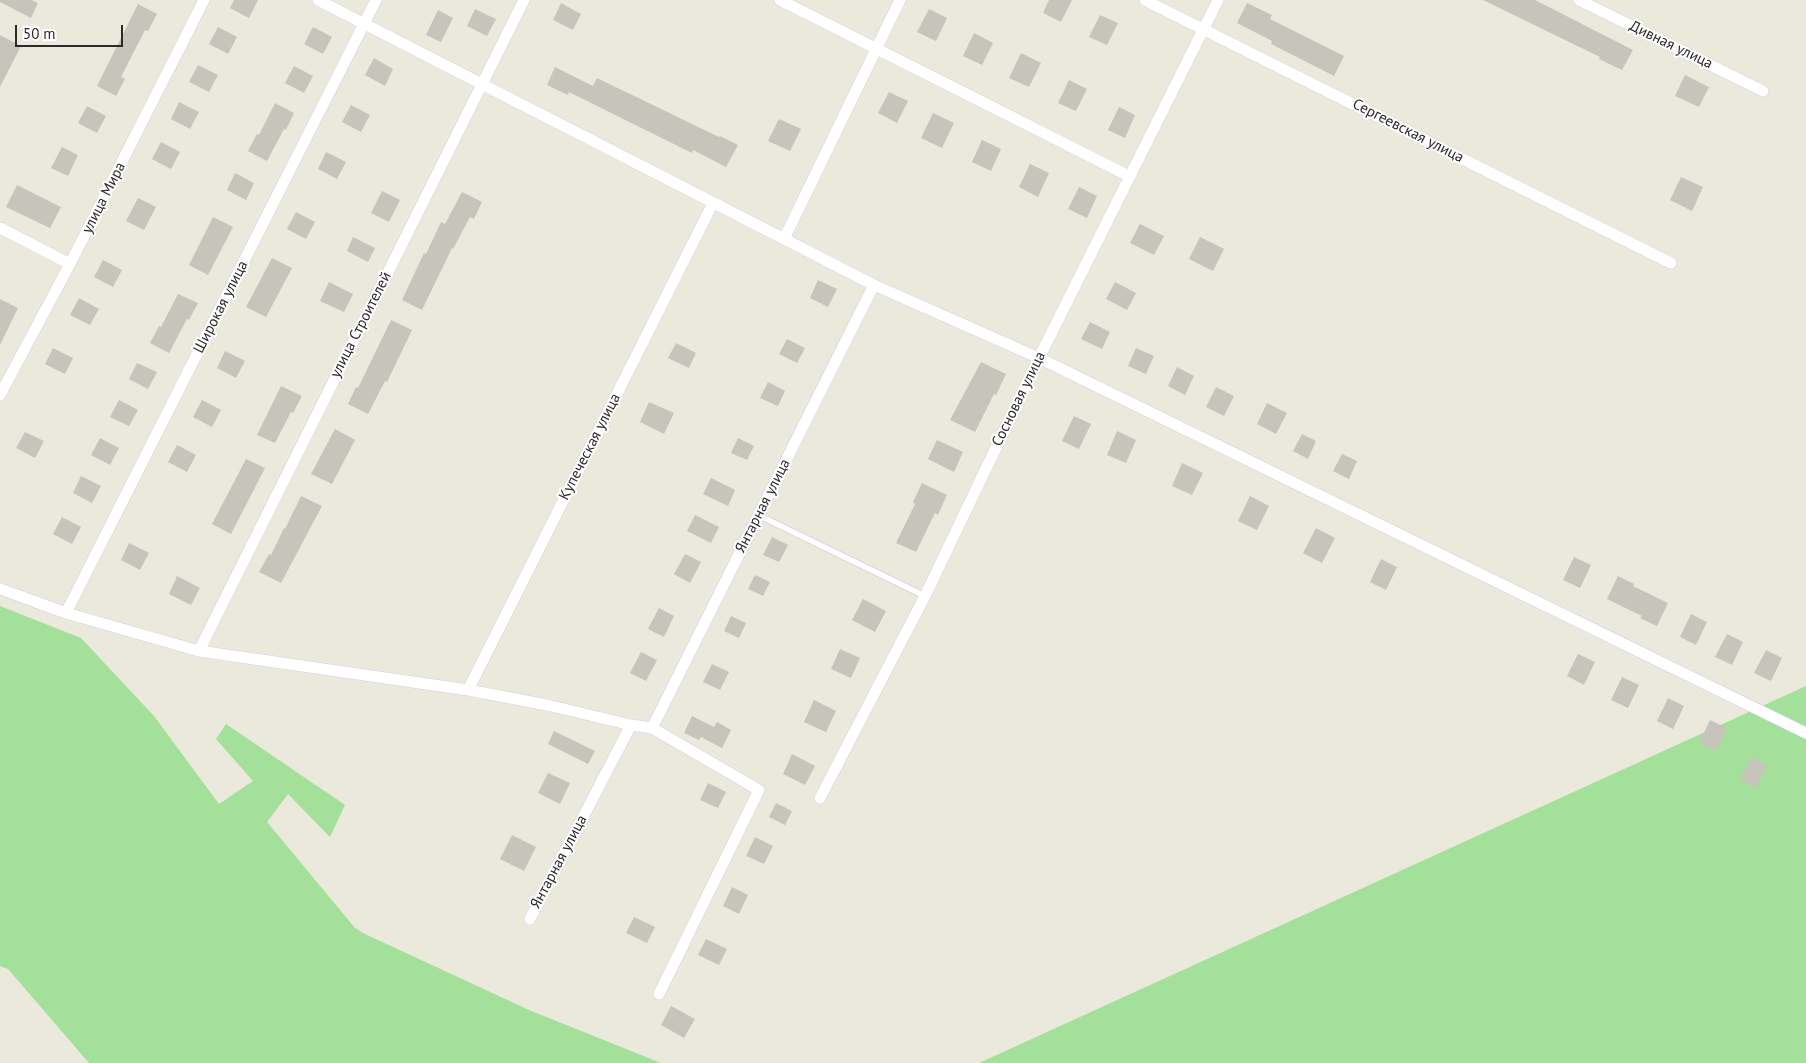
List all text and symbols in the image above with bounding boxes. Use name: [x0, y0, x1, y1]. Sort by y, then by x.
scale bar: [18, 15, 125, 47]
street label: Дивная улица: [1626, 17, 1716, 73]
text: 50 m: [23, 24, 56, 43]
street label: Сергеевская улица: [1349, 95, 1467, 167]
street label: улица Мира: [78, 159, 130, 237]
street label: Широкая улица: [190, 258, 252, 356]
street label: улица Строителей: [327, 269, 395, 381]
street label: Сосновая улица: [988, 349, 1050, 449]
street label: Купеческая улица: [555, 391, 625, 503]
street label: Янтарная улица: [732, 456, 794, 556]
street label: Янтарная улица: [527, 812, 591, 912]

